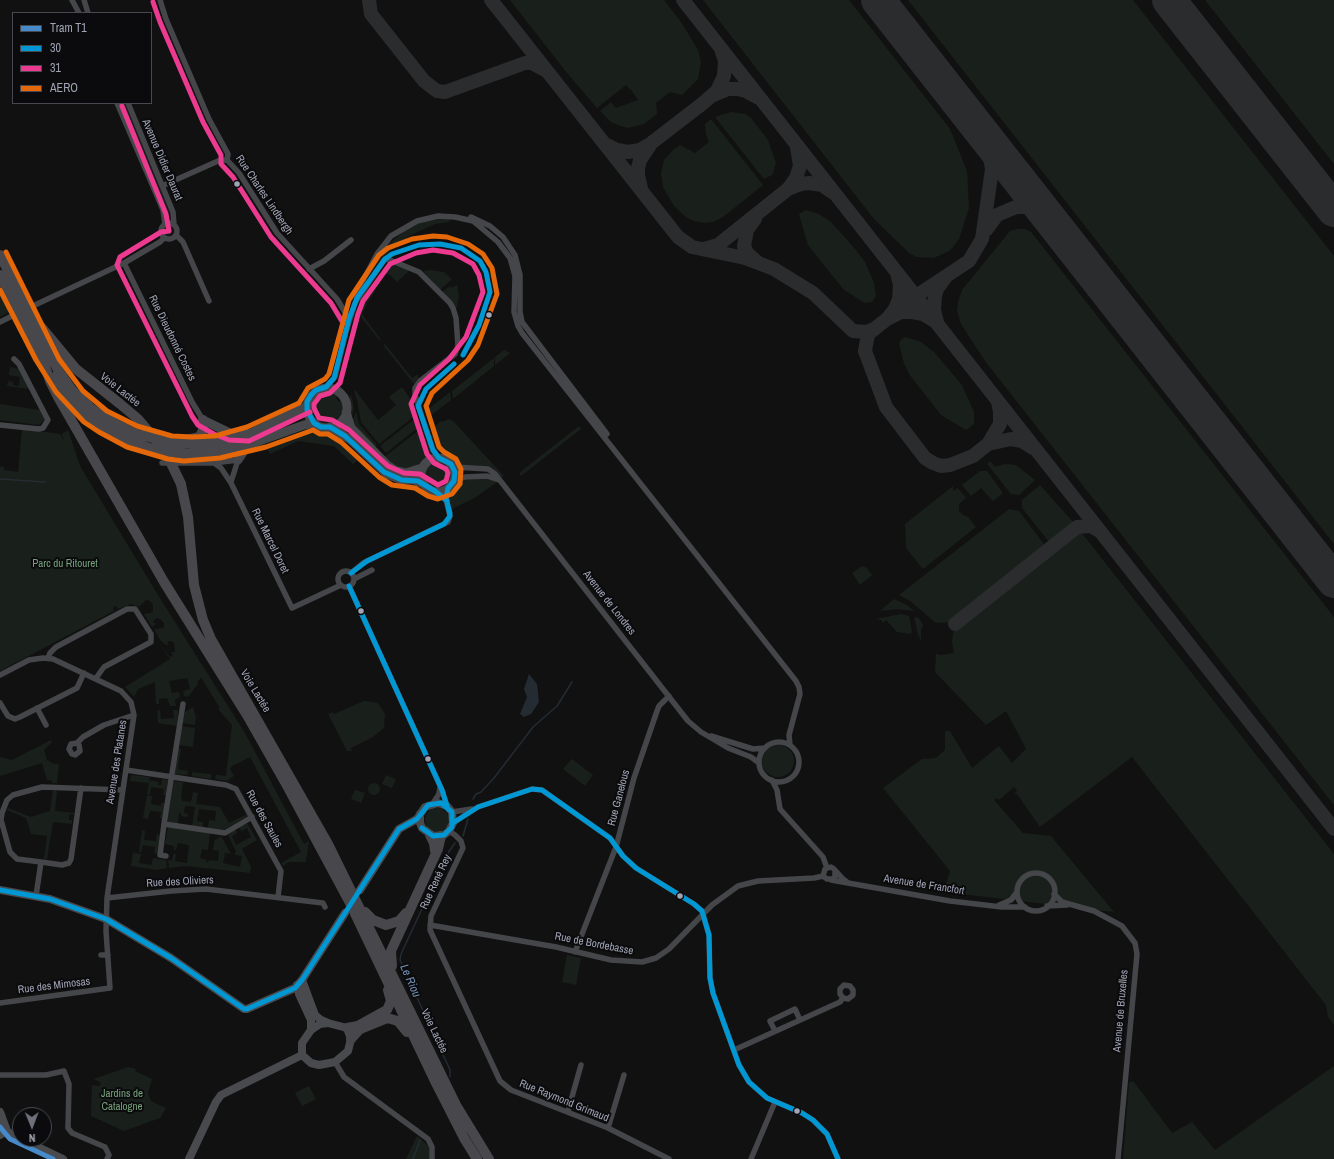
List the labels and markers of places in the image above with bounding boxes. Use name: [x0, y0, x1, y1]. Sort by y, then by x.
unlabelled marker: [232, 179, 242, 189]
unlabelled marker: [484, 310, 494, 320]
unlabelled marker: [356, 606, 366, 616]
unlabelled marker: [423, 754, 433, 764]
unlabelled marker: [675, 891, 685, 901]
unlabelled marker: [792, 1106, 802, 1116]

